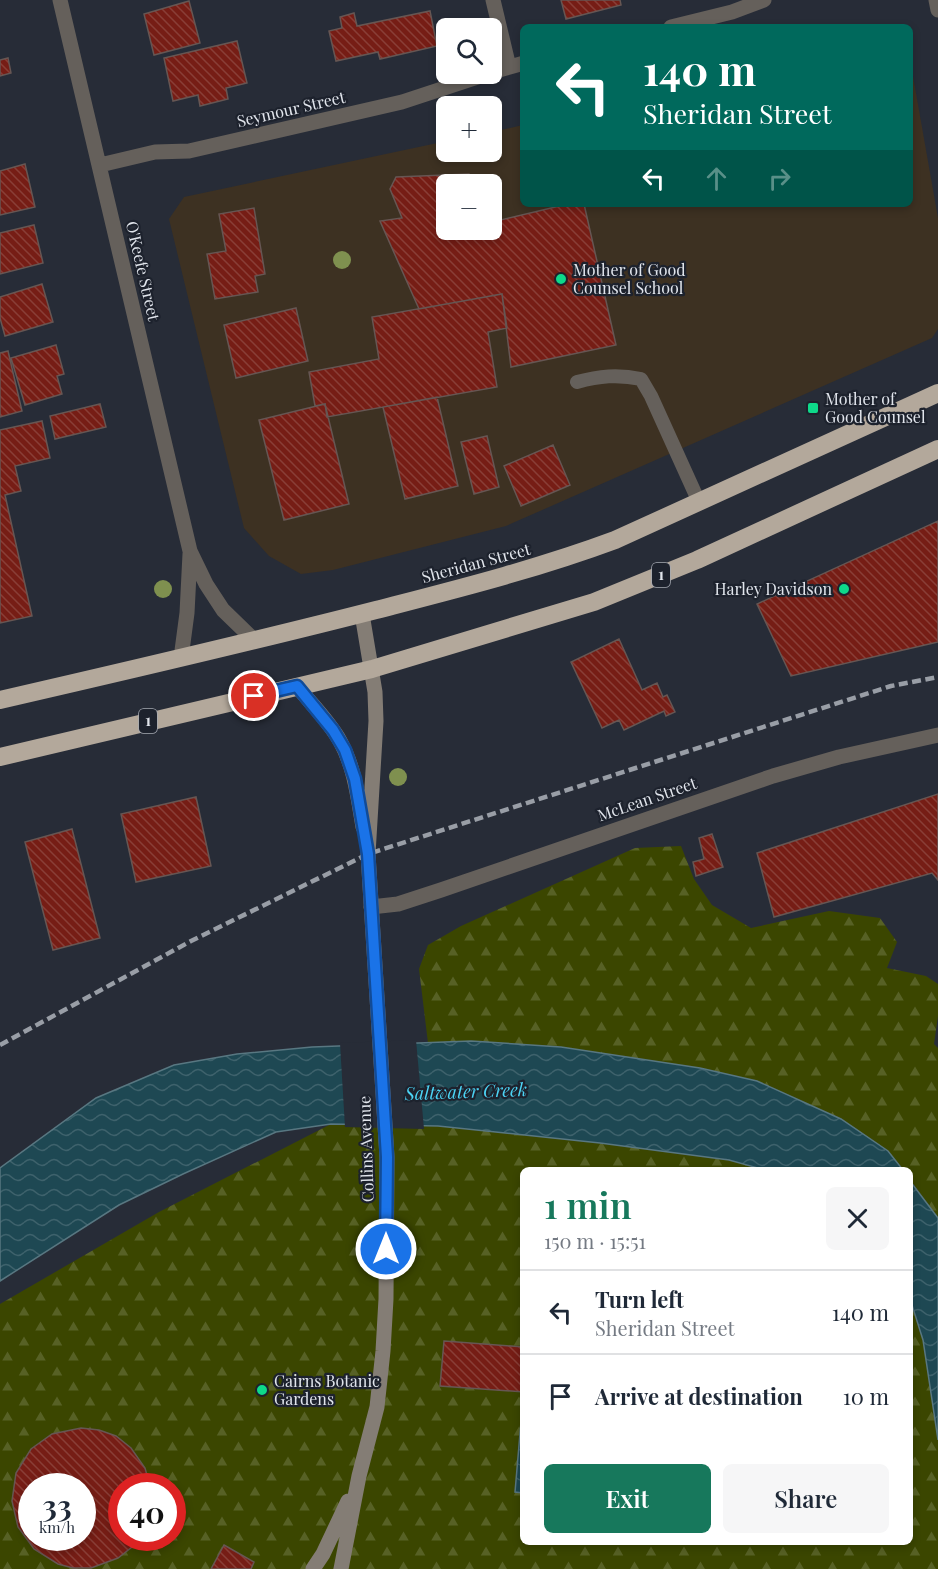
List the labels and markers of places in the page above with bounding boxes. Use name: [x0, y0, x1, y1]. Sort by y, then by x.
place label: Mother of Good Counsel School: [573, 259, 686, 298]
marker: Mother of Good Counsel School: [554, 272, 568, 286]
place label: Mother of Good Counsel: [825, 388, 926, 427]
marker: Mother of Good Counsel: [806, 401, 820, 415]
place label: Harley Davidson: [715, 578, 832, 599]
marker: Harley Davidson: [837, 582, 851, 596]
pin: [228, 670, 279, 721]
place label: Cairns Botanic Gardens: [274, 1370, 380, 1409]
marker: Cairns Botanic Gardens: [255, 1383, 269, 1397]

